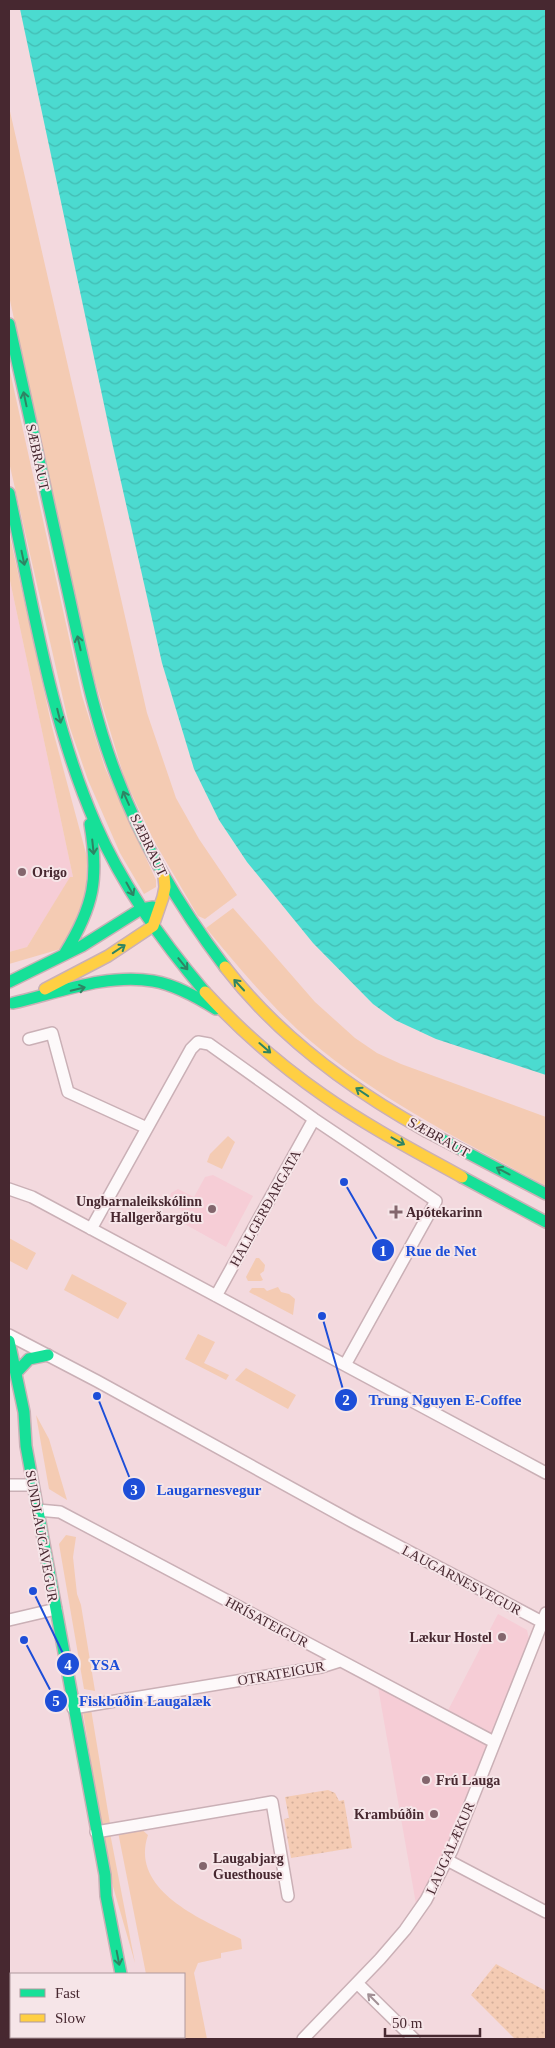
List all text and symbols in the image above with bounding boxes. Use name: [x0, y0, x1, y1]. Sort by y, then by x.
one-way arrow: [20, 391, 29, 407]
street label: SÆBRAUT: [23, 422, 52, 492]
one-way arrow: [19, 549, 28, 565]
one-way arrow: [74, 635, 83, 651]
one-way arrow: [55, 708, 64, 724]
one-way arrow: [121, 791, 131, 806]
street label: SÆBRAUT: [127, 812, 170, 879]
one-way arrow: [88, 838, 98, 854]
place label: Origo: [32, 865, 67, 880]
marker: Origo: [16, 866, 28, 878]
one-way arrow: [126, 881, 136, 896]
one-way arrow: [111, 944, 125, 954]
one-way arrow: [177, 958, 188, 971]
one-way arrow: [233, 979, 245, 992]
one-way arrow: [69, 984, 85, 993]
one-way arrow: [259, 1043, 272, 1054]
one-way arrow: [355, 1087, 369, 1097]
street label: SÆBRAUT: [406, 1114, 472, 1161]
one-way arrow: [391, 1137, 405, 1147]
street label: HALLGERÐARGATA: [227, 1147, 304, 1269]
one-way arrow: [496, 1166, 511, 1176]
place label: Ungbarnaleikskólinn Hallgerðargötu: [76, 1194, 202, 1225]
marker: Ungbarnaleikskólinn Hallgerðargötu: [206, 1203, 218, 1215]
place label: Apótekarinn: [406, 1205, 482, 1220]
marker: Apótekarinn: [390, 1206, 402, 1218]
callout: Rue de Net: [370, 1235, 486, 1265]
text: 1: [379, 1243, 387, 1259]
text: Rue de Net: [406, 1243, 476, 1259]
callout: Trung Nguyen E-Coffee: [334, 1385, 532, 1415]
text: 2: [342, 1392, 350, 1408]
text: Trung Nguyen E-Coffee: [368, 1392, 522, 1408]
street label: SUNDLAUGAVEGUR: [23, 1469, 61, 1604]
callout: Laugarnesvegur: [121, 1474, 271, 1504]
text: 3: [130, 1482, 138, 1498]
text: Laugarnesvegur: [157, 1482, 262, 1498]
street label: LAUGARNESVEGUR: [400, 1543, 525, 1619]
street label: HRÍSATEIGUR: [223, 1593, 312, 1651]
place label: Lækur Hostel: [409, 1630, 492, 1645]
marker: Lækur Hostel: [496, 1631, 508, 1643]
callout: YSA: [55, 1649, 130, 1679]
text: 4: [64, 1657, 72, 1673]
text: YSA: [90, 1657, 120, 1673]
street label: OTRATEIGUR: [237, 1658, 326, 1689]
callout: Fiskbúðin Laugalæk: [44, 1686, 221, 1716]
text: 5: [52, 1693, 60, 1709]
text: Fiskbúðin Laugalæk: [79, 1693, 212, 1709]
place label: Frú Lauga: [436, 1773, 500, 1788]
marker: Frú Lauga: [420, 1774, 432, 1786]
street label: LAUGALÆKUR: [423, 1799, 478, 1897]
place label: Krambúðin: [354, 1807, 424, 1822]
marker: Krambúðin: [428, 1808, 440, 1820]
place label: Laugabjarg Guesthouse: [213, 1851, 284, 1882]
marker: Laugabjarg Guesthouse: [197, 1860, 209, 1872]
one-way arrow: [114, 1949, 123, 1965]
legend: [10, 1973, 185, 2038]
text: Fast: [55, 1985, 81, 2001]
one-way arrow: [367, 1993, 379, 2005]
scale bar: [385, 2006, 480, 2038]
text: Slow: [55, 2010, 86, 2026]
text: 50 m: [392, 2015, 423, 2031]

